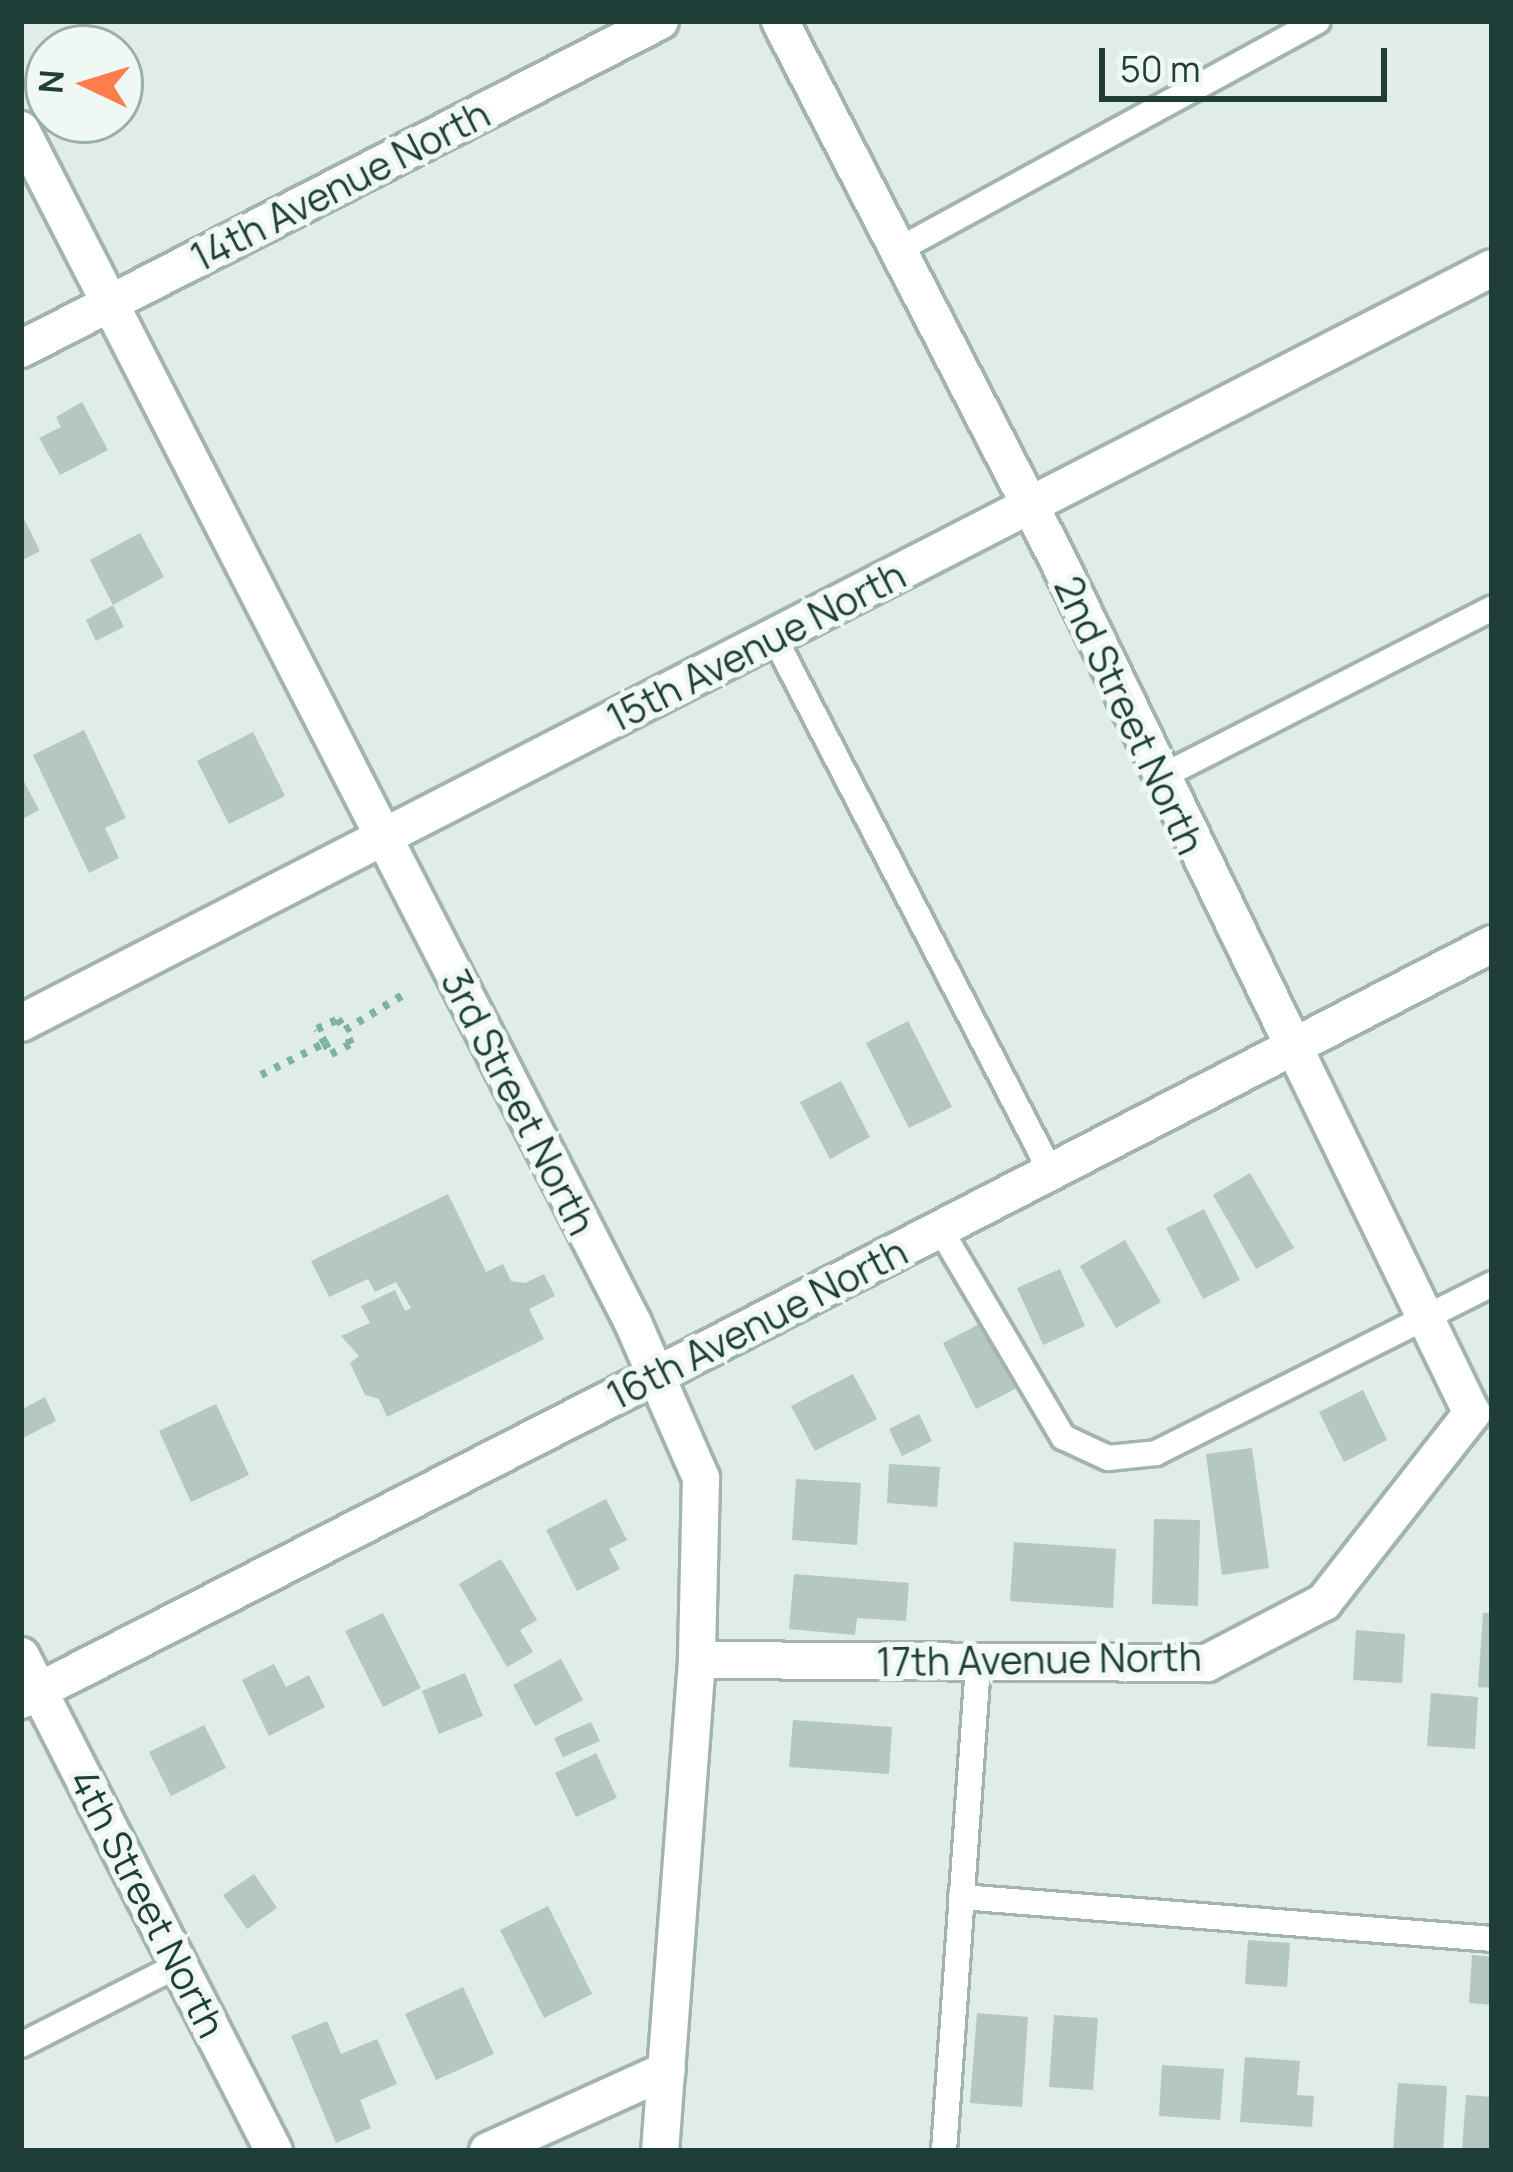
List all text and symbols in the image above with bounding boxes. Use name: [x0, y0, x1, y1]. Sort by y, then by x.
north arrow: [24, 24, 144, 144]
scale bar: [1105, 24, 1393, 98]
text: 50 m: [1120, 44, 1200, 93]
text: N: [27, 68, 74, 95]
street label: 14th Avenue North: [183, 90, 497, 280]
street label: 15th Avenue North: [599, 551, 913, 741]
street label: 2nd Street North: [1045, 569, 1215, 861]
street label: 3rd Street North: [432, 962, 606, 1242]
street label: 16th Avenue North: [599, 1227, 915, 1419]
street label: 17th Avenue North: [876, 1633, 1202, 1685]
street label: 4th Street North: [60, 1761, 236, 2045]

